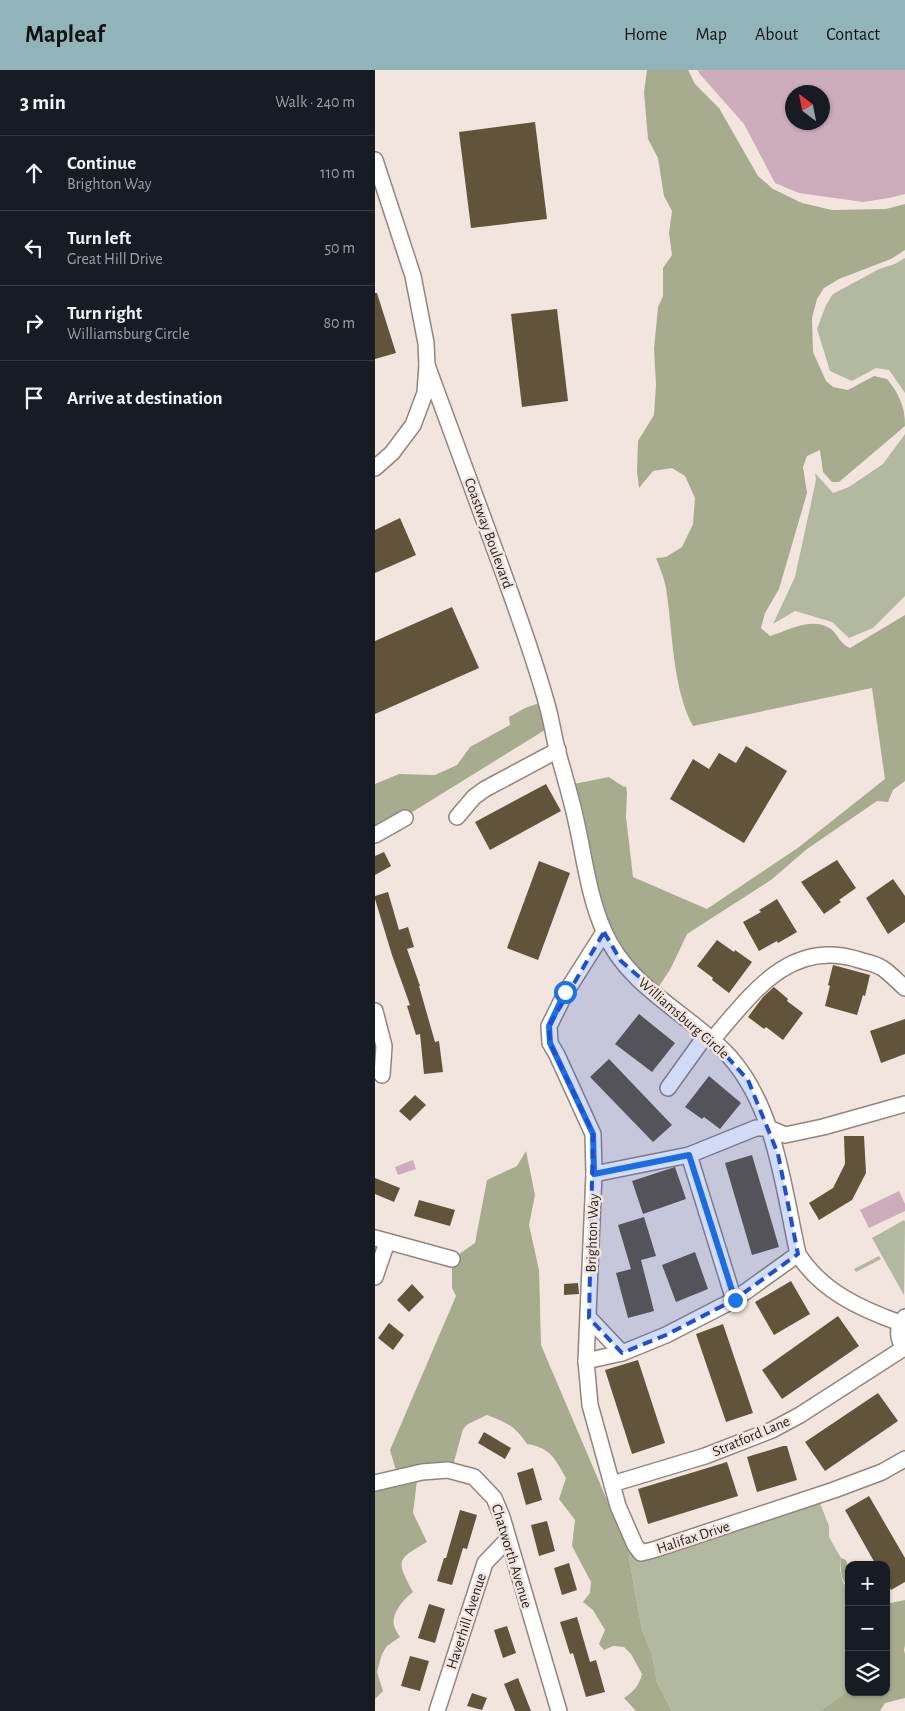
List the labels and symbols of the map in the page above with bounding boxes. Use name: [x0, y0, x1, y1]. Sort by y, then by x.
north arrow: [785, 85, 830, 130]
street label: Coastway Boulevard: [462, 476, 516, 591]
street label: Williamsburg Circle: [635, 975, 732, 1062]
route start: [554, 981, 577, 1004]
street label: Brighton Way: [584, 1193, 601, 1273]
route end: [724, 1289, 747, 1312]
street label: Stratford Lane: [710, 1413, 792, 1459]
street label: Chatworth Avenue: [489, 1502, 535, 1610]
street label: Halifax Drive: [655, 1519, 732, 1556]
street label: Haverhill Avenue: [444, 1571, 489, 1671]

